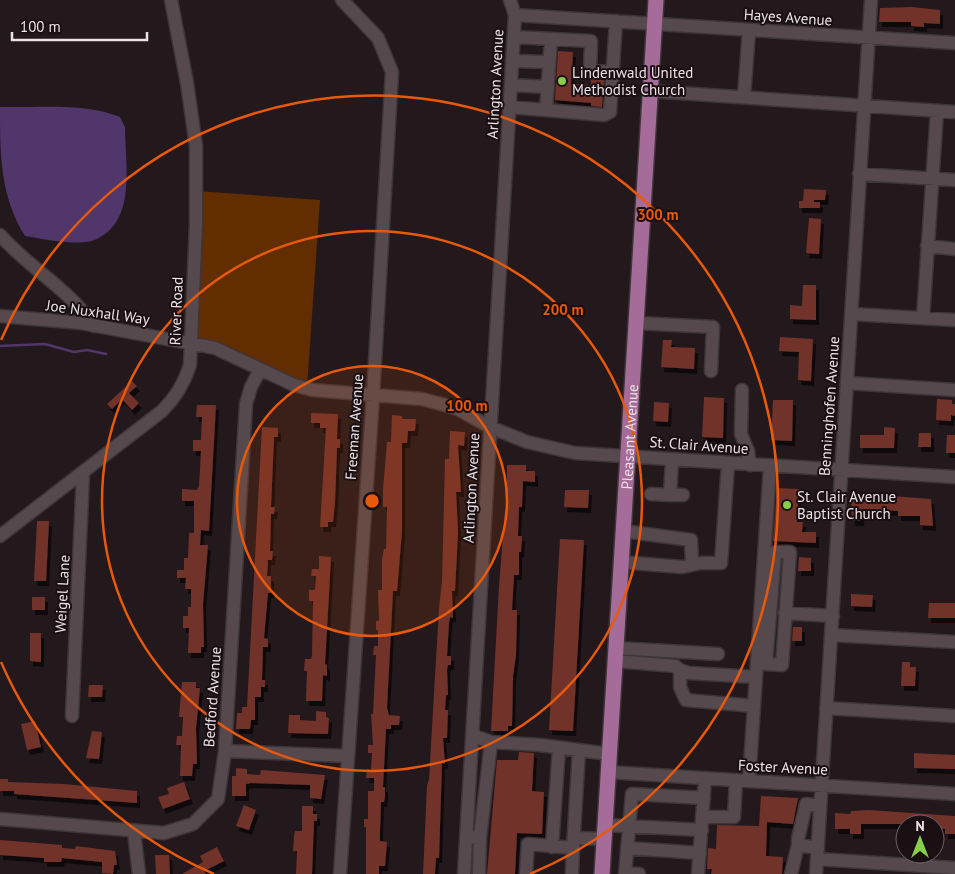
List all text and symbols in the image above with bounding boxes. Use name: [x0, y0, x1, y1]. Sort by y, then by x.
street label: Hayes Avenue: [743, 4, 833, 30]
scale bar: [12, 10, 148, 42]
text: 100 m: [20, 17, 61, 36]
street label: Arlington Avenue: [483, 29, 507, 139]
place label: Lindenwald United Methodist Church: [572, 63, 693, 99]
marker: Lindenwald United Methodist Church: [556, 75, 568, 87]
text: 300 m: [637, 205, 679, 224]
street label: River Road: [165, 276, 187, 346]
street label: Joe Nuxhall Way: [44, 295, 151, 329]
text: 200 m: [542, 300, 584, 319]
street label: Benninghofen Avenue: [815, 336, 843, 476]
street label: Freeman Avenue: [341, 373, 367, 481]
street label: Pleasant Avenue: [616, 384, 642, 490]
text: 100 m: [446, 396, 488, 415]
street label: St. Clair Avenue: [649, 432, 749, 458]
street label: Arlington Avenue: [459, 433, 483, 543]
place label: St. Clair Avenue Baptist Church: [797, 487, 896, 523]
centre of rings: [363, 492, 381, 510]
marker: St. Clair Avenue Baptist Church: [781, 499, 793, 511]
street label: Weigel Lane: [50, 554, 74, 634]
street label: Bedford Avenue: [199, 646, 225, 748]
street label: Foster Avenue: [738, 755, 828, 779]
north arrow: [895, 814, 945, 864]
text: N: [915, 817, 925, 835]

